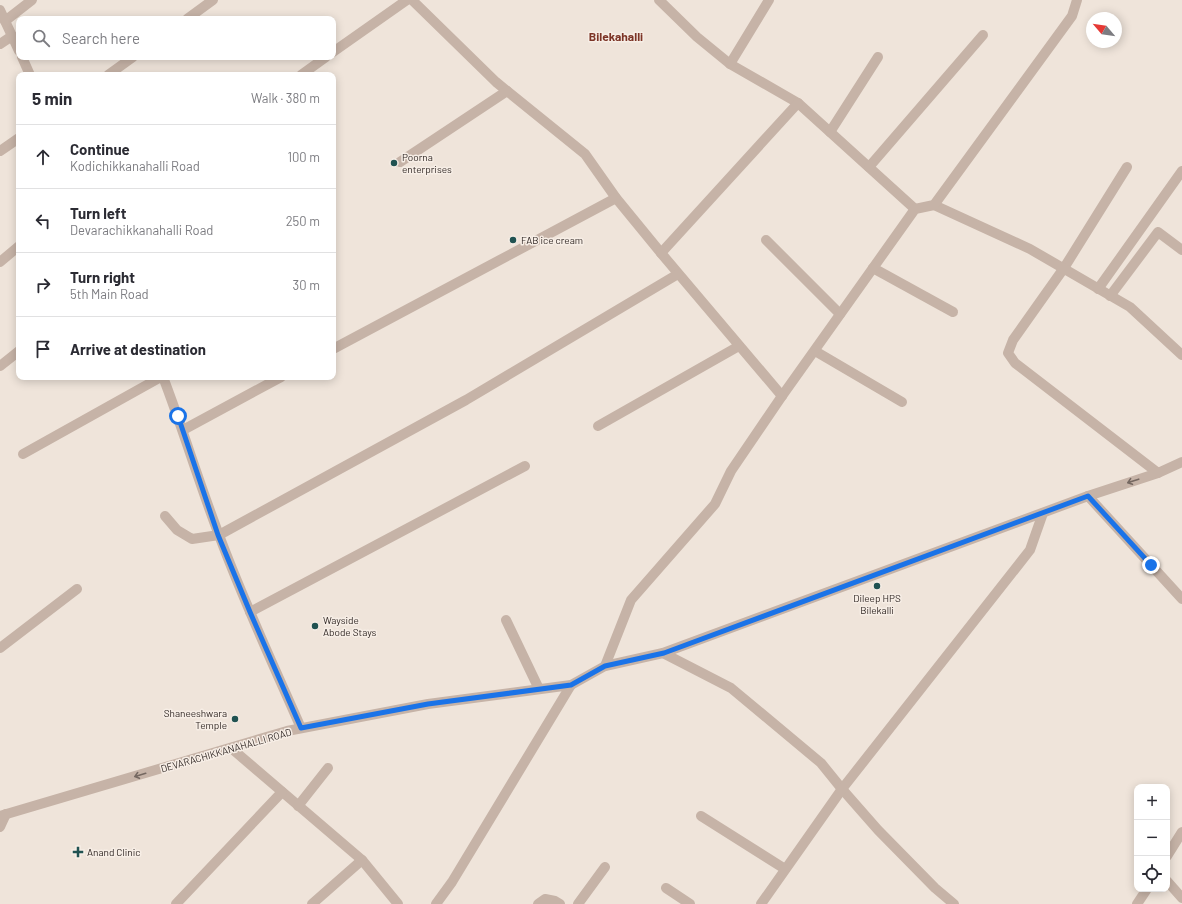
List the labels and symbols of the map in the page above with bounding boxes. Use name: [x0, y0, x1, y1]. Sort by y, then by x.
north arrow: [1086, 12, 1122, 48]
district label: Bilekahalli: [589, 29, 643, 43]
place label: Poorna enterprises: [402, 151, 452, 175]
marker: Poorna enterprises: [389, 158, 399, 168]
place label: FAB ice cream: [521, 234, 583, 246]
marker: FAB ice cream: [508, 235, 518, 245]
route start: [169, 407, 187, 425]
one-way arrow: [1126, 478, 1139, 485]
route end: [1142, 556, 1160, 574]
marker: Dileep HPS Bilekalli: [872, 581, 882, 591]
place label: Dileep HPS Bilekalli: [853, 592, 901, 616]
place label: Wayside Abode Stays: [323, 614, 377, 638]
marker: Wayside Abode Stays: [310, 621, 320, 631]
place label: Shaneeshwara Temple: [164, 707, 227, 731]
marker: Shaneeshwara Temple: [230, 714, 240, 724]
street label: DEVARACHIKKANAHALLI ROAD: [159, 726, 293, 774]
one-way arrow: [133, 772, 146, 779]
marker: Anand Clinic: [72, 846, 84, 858]
place label: Anand Clinic: [87, 846, 140, 858]

